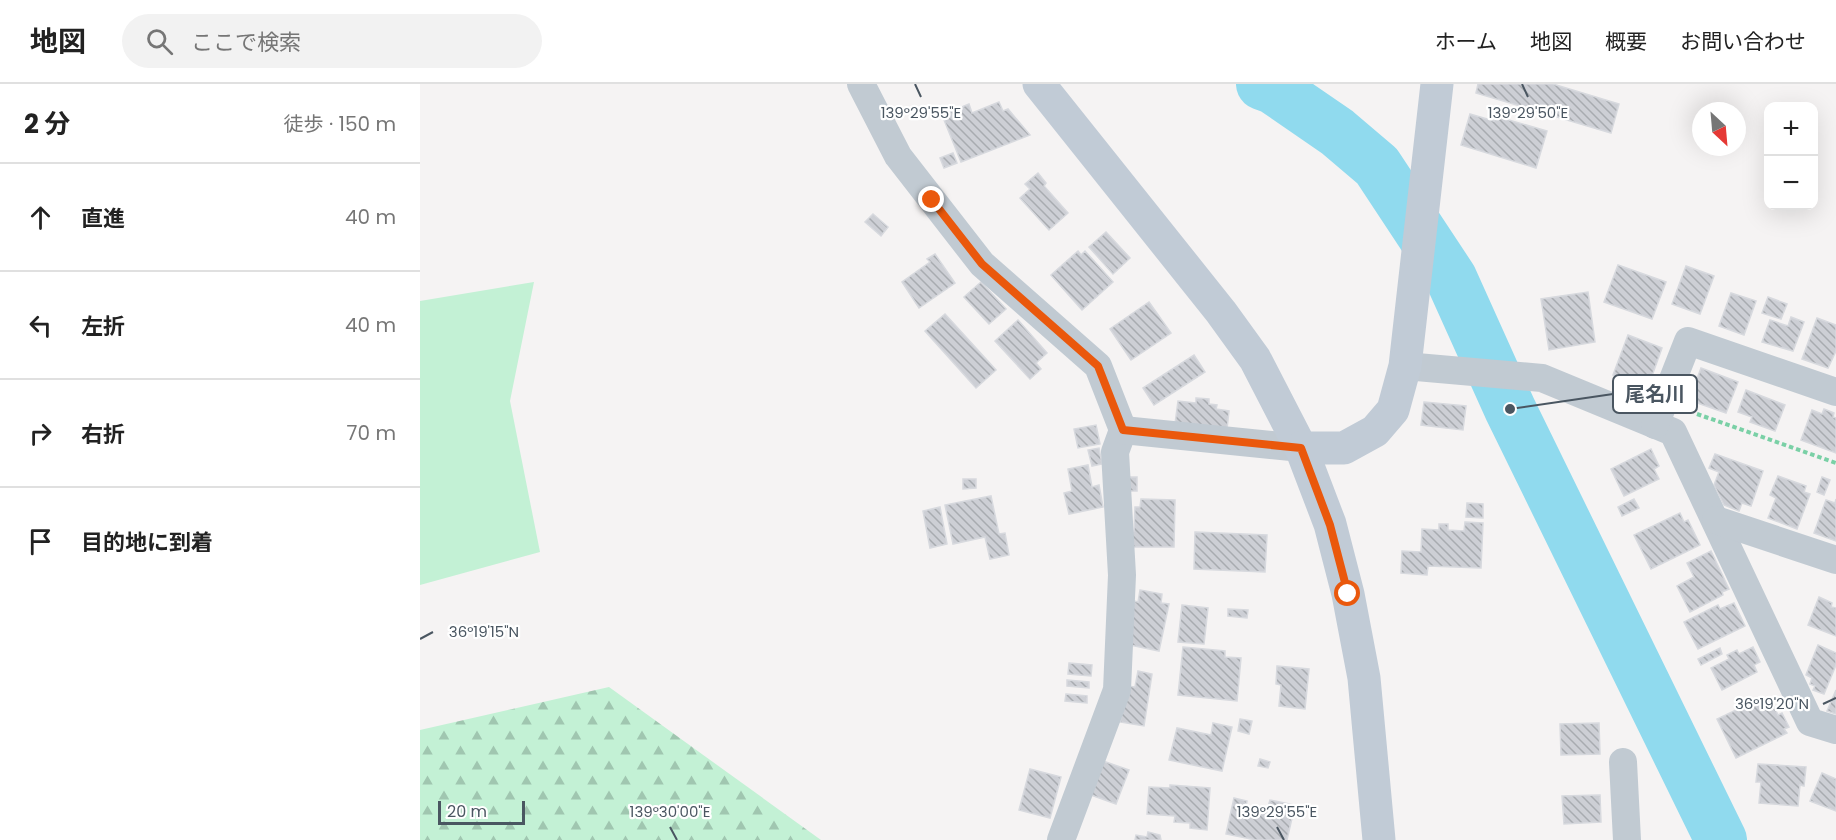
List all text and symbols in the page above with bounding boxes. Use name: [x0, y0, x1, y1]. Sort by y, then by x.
search box: [122, 14, 542, 68]
text: 地図: [30, 22, 86, 61]
icon: search: [143, 25, 176, 58]
text: ここで検索: [191, 27, 301, 58]
text: ホーム: [1435, 27, 1497, 56]
text: 地図: [1530, 27, 1572, 56]
text: 概要: [1605, 27, 1647, 56]
text: お問い合わせ: [1680, 27, 1806, 56]
text: 139°29'55"E: [881, 102, 961, 123]
text: 139°29'50"E: [1488, 102, 1568, 123]
north arrow: [1692, 102, 1746, 156]
map controls: [1764, 102, 1818, 210]
button: +: [1764, 102, 1818, 156]
text: 2 分: [24, 106, 70, 142]
text: 徒歩 · 150 m: [284, 110, 396, 138]
button: −: [1764, 156, 1818, 210]
route end: [918, 186, 944, 212]
icon: ahead: [24, 201, 57, 234]
text: 直進: [81, 203, 125, 234]
text: 40 m: [345, 203, 396, 231]
icon: left: [24, 309, 57, 342]
text: 左折: [81, 311, 125, 342]
text: 40 m: [345, 311, 396, 339]
callout: 尾名川: [1613, 375, 1697, 413]
text: 尾名川: [1625, 380, 1685, 408]
icon: right: [24, 417, 57, 450]
text: 右折: [81, 419, 125, 450]
text: 70 m: [347, 419, 396, 447]
icon: arrive: [24, 525, 57, 558]
text: 目的地に到着: [81, 527, 213, 558]
route start: [1334, 580, 1360, 606]
text: 36°19'15"N: [449, 621, 519, 642]
text: 36°19'20"N: [1735, 693, 1809, 714]
scale bar: [438, 798, 525, 826]
text: 20 m: [447, 800, 487, 823]
text: 139°30'00"E: [630, 801, 710, 822]
text: 139°29'55"E: [1237, 801, 1317, 822]

